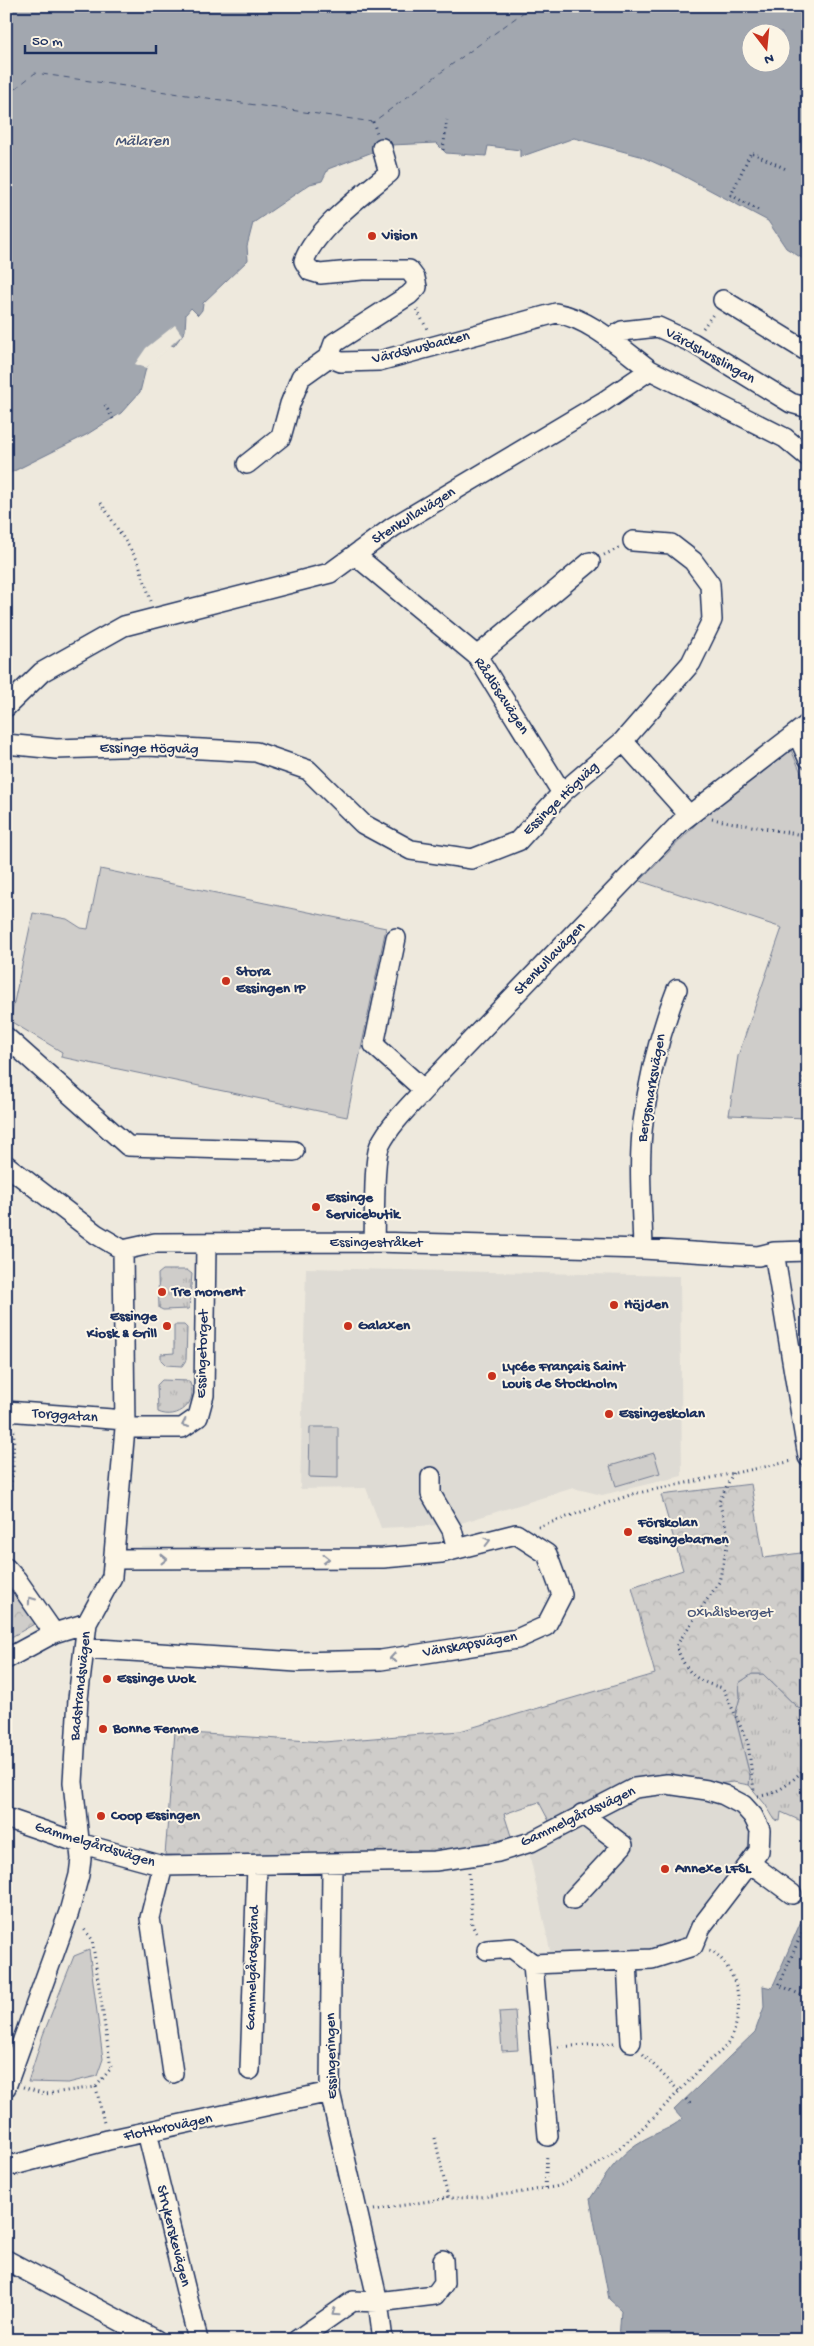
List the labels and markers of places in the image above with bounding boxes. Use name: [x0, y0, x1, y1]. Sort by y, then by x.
place label: Vision: [381, 227, 418, 245]
marker: Vision: [366, 230, 378, 242]
place label: Stora Essingen IP: [236, 963, 306, 998]
marker: Stora Essingen IP: [220, 975, 232, 987]
place label: Essinge Servicebutik: [326, 1189, 402, 1224]
marker: Essinge Servicebutik: [310, 1201, 322, 1213]
place label: Tre moment: [171, 1283, 246, 1301]
marker: Tre moment: [156, 1286, 168, 1298]
place label: Höjden: [624, 1296, 669, 1314]
marker: Höjden: [608, 1299, 620, 1311]
place label: Essinge Kiosk & Grill: [86, 1308, 158, 1343]
place label: Galaxen: [358, 1317, 411, 1335]
marker: Essinge Kiosk & Grill: [161, 1320, 173, 1332]
marker: Galaxen: [342, 1320, 354, 1332]
place label: Lycée Français Saint Louis de Stockholm: [502, 1358, 627, 1393]
marker: Lycée Français Saint Louis de Stockholm: [486, 1370, 498, 1382]
place label: Essingeskolan: [619, 1405, 706, 1423]
marker: Essingeskolan: [603, 1408, 615, 1420]
place label: Förskolan Essingebarnen: [637, 1514, 729, 1549]
marker: Förskolan Essingebarnen: [622, 1526, 634, 1538]
place label: Essinge Wok: [117, 1670, 197, 1688]
marker: Essinge Wok: [101, 1673, 113, 1685]
place label: Bonne Femme: [112, 1720, 200, 1738]
marker: Bonne Femme: [97, 1723, 109, 1735]
place label: Coop Essingen: [110, 1807, 201, 1825]
marker: Coop Essingen: [95, 1810, 107, 1822]
place label: Annexe LFSL: [674, 1860, 752, 1878]
marker: Annexe LFSL: [659, 1863, 671, 1875]

